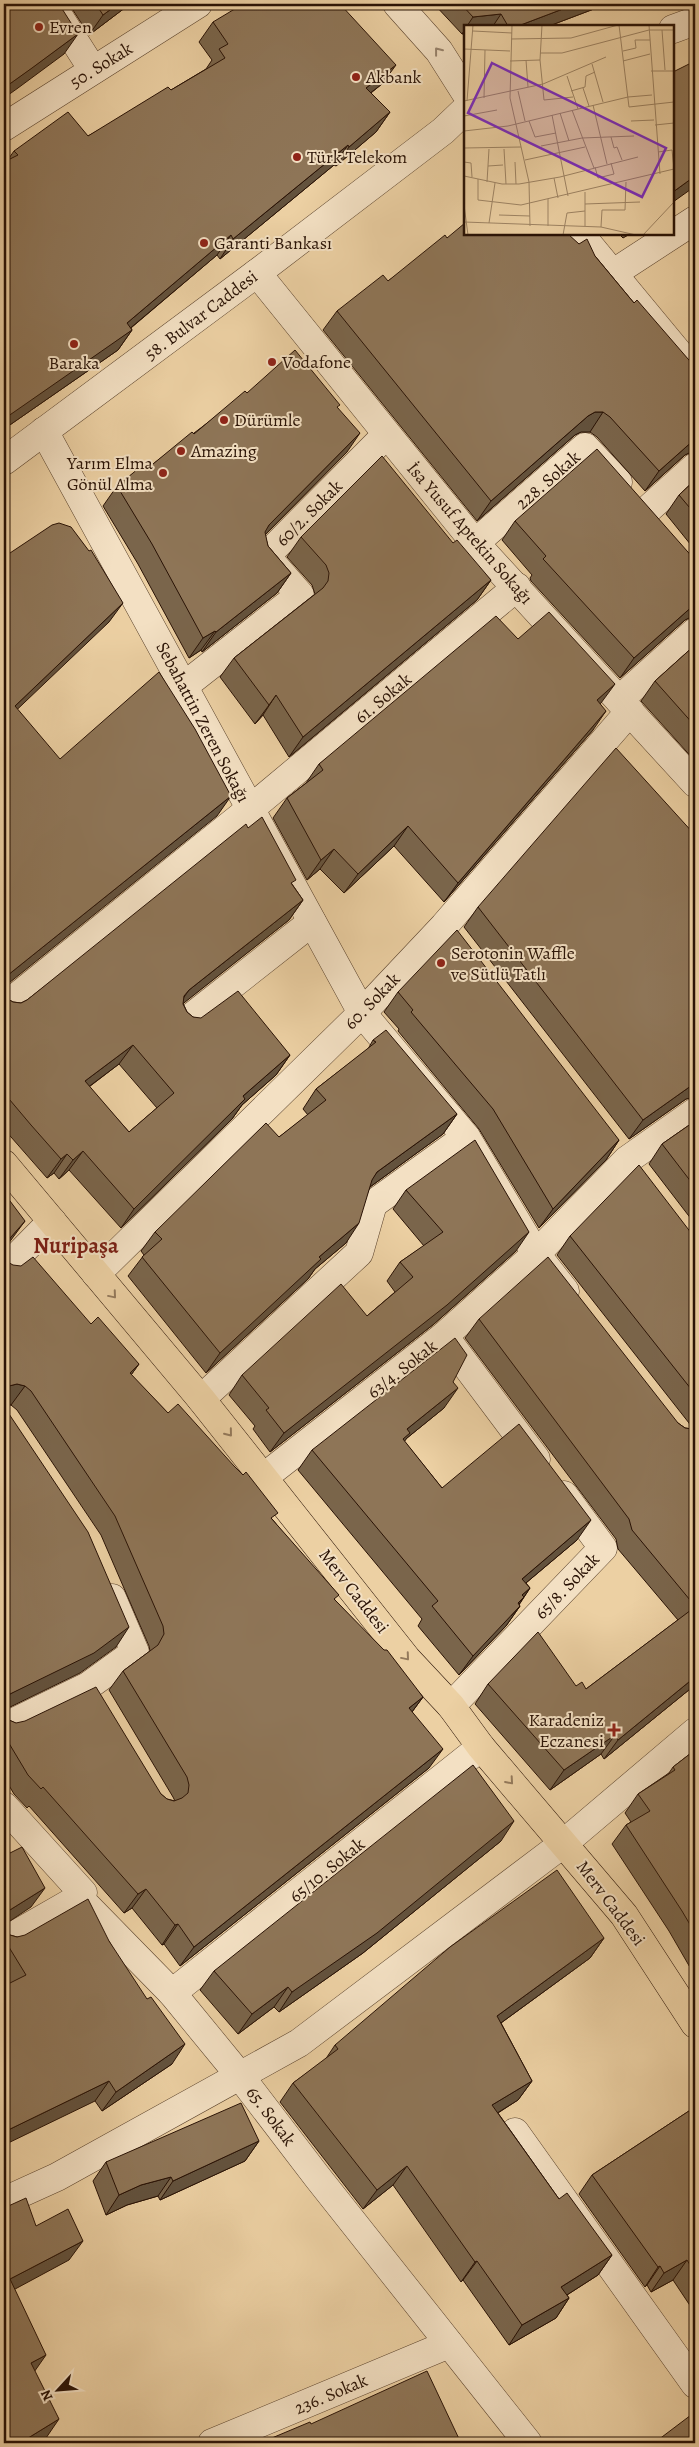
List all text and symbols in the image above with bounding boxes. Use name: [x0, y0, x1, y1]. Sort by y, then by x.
place label: Evren: [49, 15, 92, 39]
marker: Evren: [33, 21, 45, 33]
inset map: [464, 25, 674, 235]
street label: 50. Sokak: [65, 36, 137, 94]
one-way arrow: [435, 47, 444, 57]
place label: Akbank: [365, 65, 421, 89]
marker: Akbank: [350, 71, 362, 83]
place label: Türk Telekom: [307, 145, 407, 169]
marker: Türk Telekom: [291, 151, 303, 163]
place label: Garanti Bankası: [214, 231, 332, 255]
marker: Garanti Bankası: [198, 237, 210, 249]
street label: 58. Bulvar Caddesi: [139, 264, 263, 366]
marker: Baraka: [68, 338, 80, 350]
place label: Vodafone: [281, 350, 351, 374]
place label: Baraka: [48, 351, 100, 375]
marker: Vodafone: [266, 356, 278, 368]
place label: Dürümle: [234, 408, 300, 432]
marker: Dürümle: [218, 414, 230, 426]
place label: Amazing: [190, 439, 257, 463]
marker: Amazing: [175, 445, 187, 457]
street label: 228. Sokak: [510, 445, 586, 515]
place label: Yarım Elma Gönül Alma: [66, 451, 154, 496]
street label: İsa Yusuf Aptekin Sokağı: [402, 457, 538, 609]
marker: Yarım Elma Gönül Alma: [157, 467, 169, 479]
street label: 60/2. Sokak: [270, 474, 348, 552]
street label: Sebahattin Zeren Sokağı: [151, 638, 255, 806]
street label: 61. Sokak: [350, 667, 417, 729]
place label: Serotonin Waffle ve Sütlü Tatlı: [450, 941, 575, 986]
marker: Serotonin Waffle ve Sütlü Tatlı: [435, 957, 447, 969]
street label: 60. Sokak: [339, 967, 405, 1035]
district label: Nuripaşa: [33, 1231, 119, 1261]
one-way arrow: [108, 1289, 116, 1298]
street label: 63/4. Sokak: [362, 1334, 442, 1404]
one-way arrow: [223, 1428, 232, 1437]
street label: Merv Caddesi: [313, 1544, 395, 1638]
street label: 65/8. Sokak: [529, 1548, 605, 1624]
one-way arrow: [400, 1651, 409, 1660]
place label: Karadeniz Eczanesi: [528, 1708, 604, 1753]
marker: Karadeniz Eczanesi: [608, 1724, 620, 1736]
one-way arrow: [505, 1775, 514, 1784]
street label: 65/10. Sokak: [284, 1832, 370, 1908]
street label: Merv Caddesi: [571, 1855, 651, 1951]
street label: 65. Sokak: [241, 2081, 301, 2151]
north arrow: [32, 2364, 82, 2414]
street label: 236. Sokak: [291, 2368, 371, 2420]
text: N: [36, 2387, 58, 2404]

